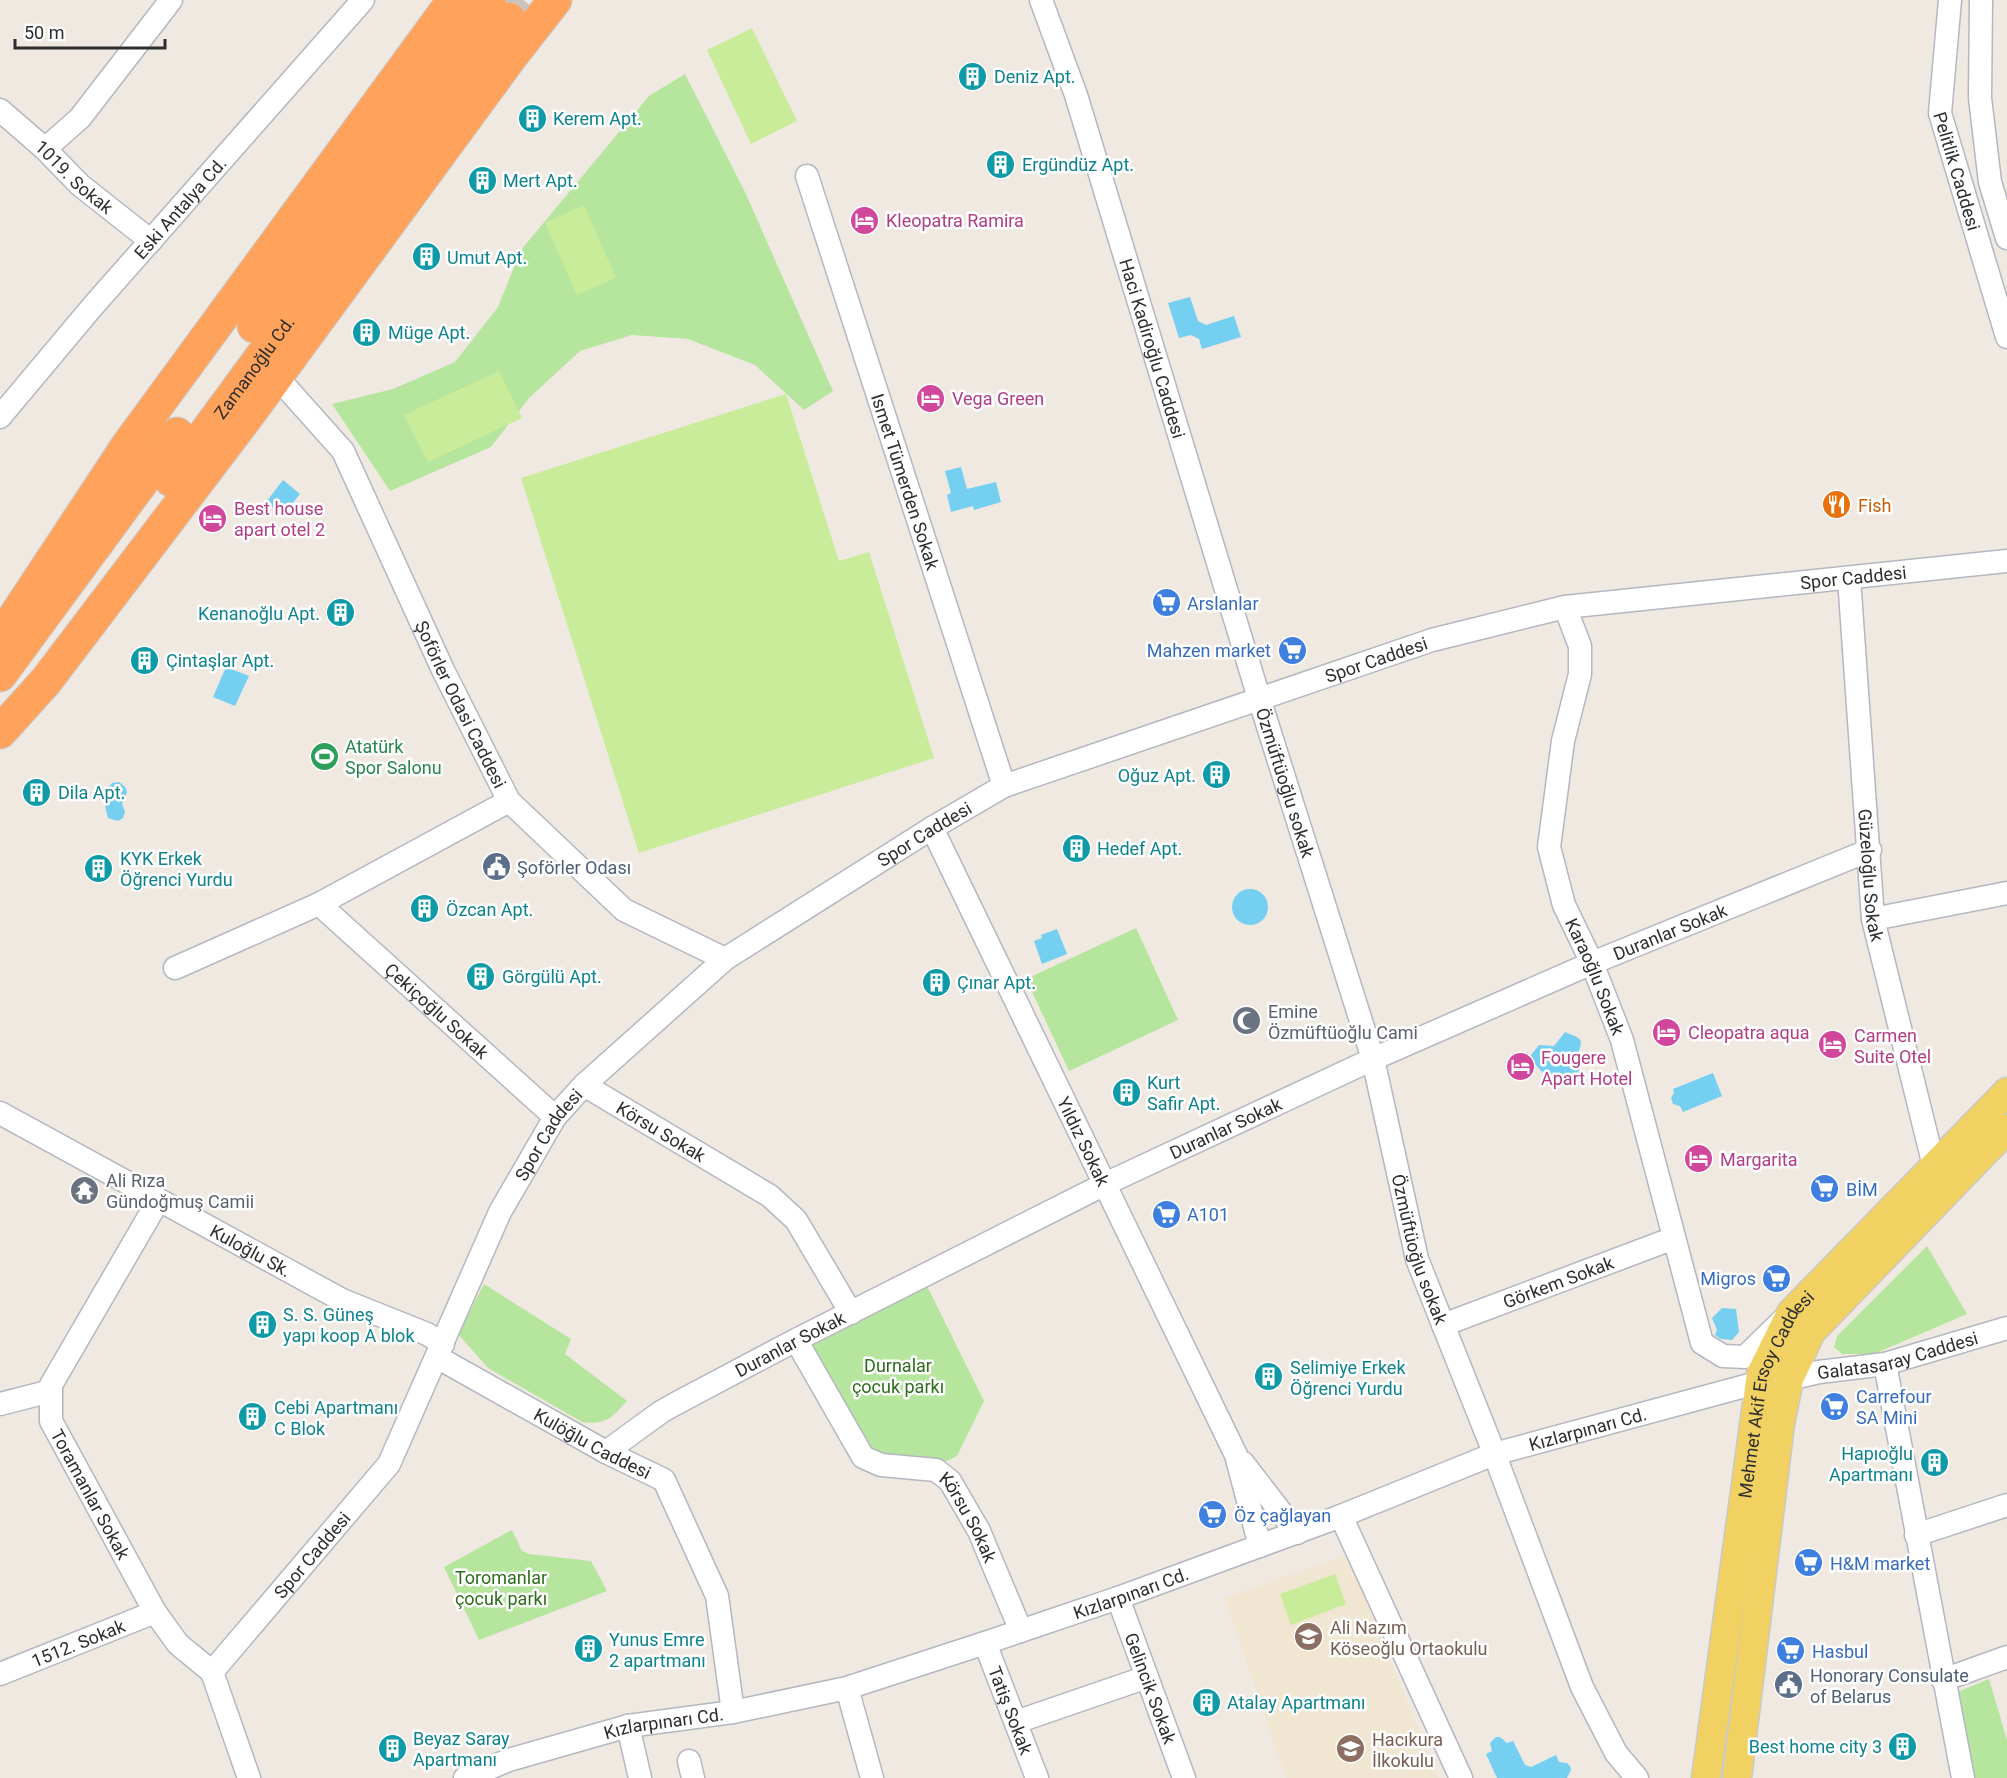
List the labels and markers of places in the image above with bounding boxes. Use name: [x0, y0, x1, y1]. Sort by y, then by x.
building icon: Deniz Apt.: [957, 60, 989, 92]
place label: Deniz Apt.: [994, 66, 1076, 87]
building icon: Kerem Apt.: [516, 102, 548, 134]
place label: Kerem Apt.: [553, 108, 642, 129]
building icon: Ergündüz Apt.: [985, 148, 1017, 180]
place label: Ergündüz Apt.: [1022, 154, 1134, 175]
building icon: Mert Apt.: [466, 164, 498, 196]
place label: Mert Apt.: [503, 170, 578, 191]
hotel icon: Kleopatra Ramira: [849, 204, 881, 236]
place label: Kleopatra Ramira: [886, 210, 1024, 231]
building icon: Umut Apt.: [410, 241, 442, 273]
place label: Umut Apt.: [447, 247, 527, 268]
building icon: Müge Apt.: [351, 316, 383, 348]
place label: Müge Apt.: [388, 322, 470, 343]
hotel icon: Vega Green: [915, 382, 947, 414]
place label: Vega Green: [952, 388, 1044, 409]
restaurant icon: Fish: [1821, 489, 1853, 521]
place label: Fish: [1858, 495, 1892, 516]
place label: Best house apart otel 2: [234, 498, 325, 540]
hotel icon: Best house apart otel 2: [197, 502, 229, 534]
supermarket icon: Arslanlar: [1150, 587, 1182, 619]
place label: Arslanlar: [1187, 593, 1259, 614]
building icon: Kenanoğlu Apt.: [325, 597, 357, 629]
place label: Kenanoğlu Apt.: [198, 603, 320, 624]
supermarket icon: Mahzen market: [1276, 634, 1308, 666]
place label: Mahzen market: [1147, 640, 1271, 661]
building icon: Çintaşlar Apt.: [129, 644, 161, 676]
place label: Çintaşlar Apt.: [166, 650, 274, 671]
place label: Atatürk Spor Salonu: [345, 736, 442, 778]
sports icon: Atatürk Spor Salonu: [308, 740, 340, 772]
building icon: Oğuz Apt.: [1201, 759, 1233, 791]
place label: Oğuz Apt.: [1118, 765, 1196, 786]
building icon: Dila Apt.: [21, 776, 53, 808]
place label: Dila Apt.: [58, 782, 125, 803]
building icon: Hedef Apt.: [1060, 832, 1092, 864]
place label: Hedef Apt.: [1097, 838, 1182, 859]
place label: KYK Erkek Öğrenci Yurdu: [120, 848, 233, 890]
public building icon: Şoförler Odası: [480, 851, 512, 883]
building icon: KYK Erkek Öğrenci Yurdu: [83, 852, 115, 884]
place label: Şoförler Odası: [517, 857, 631, 878]
building icon: Özcan Apt.: [409, 893, 441, 925]
place label: Özcan Apt.: [446, 899, 533, 920]
building icon: Görgülü Apt.: [465, 960, 497, 992]
place label: Görgülü Apt.: [502, 966, 602, 987]
building icon: Çınar Apt.: [920, 966, 952, 998]
place label: Çınar Apt.: [957, 972, 1036, 993]
place label: Emine Özmüftüoğlu Cami: [1268, 1001, 1418, 1043]
mosque icon: Emine Özmüftüoğlu Cami: [1231, 1005, 1263, 1037]
hotel icon: Cleopatra aqua: [1651, 1016, 1683, 1048]
place label: Cleopatra aqua: [1688, 1022, 1809, 1043]
place label: Carmen Suite Otel: [1854, 1025, 1931, 1067]
hotel icon: Carmen Suite Otel: [1817, 1029, 1849, 1061]
place label: Fougere Apart Hotel: [1541, 1047, 1632, 1089]
hotel icon: Fougere Apart Hotel: [1504, 1051, 1536, 1083]
place label: Kurt Safir Apt.: [1147, 1072, 1221, 1114]
building icon: Kurt Safir Apt.: [1110, 1076, 1142, 1108]
hotel icon: Margarita: [1683, 1143, 1715, 1175]
place label: Margarita: [1720, 1149, 1798, 1170]
place label: Ali Rıza Gündoğmuş Camii: [106, 1170, 254, 1212]
supermarket icon: BİM: [1809, 1173, 1841, 1205]
temple icon: Ali Rıza Gündoğmuş Camii: [69, 1174, 101, 1206]
place label: BİM: [1846, 1179, 1878, 1200]
supermarket icon: A101: [1150, 1198, 1182, 1230]
place label: A101: [1187, 1204, 1229, 1225]
supermarket icon: Migros: [1761, 1262, 1793, 1294]
place label: Migros: [1700, 1268, 1756, 1289]
place label: S. S. Güneş yapı koop A blok: [283, 1304, 415, 1346]
building icon: S. S. Güneş yapı koop A blok: [246, 1308, 278, 1340]
place label: Selimiye Erkek Öğrenci Yurdu: [1290, 1357, 1406, 1399]
building icon: Selimiye Erkek Öğrenci Yurdu: [1253, 1361, 1285, 1393]
place label: Carrefour SA Mini: [1856, 1386, 1932, 1428]
supermarket icon: Carrefour SA Mini: [1819, 1390, 1851, 1422]
place label: Cebi Apartmanı C Blok: [274, 1397, 398, 1439]
building icon: Cebi Apartmanı C Blok: [237, 1401, 269, 1433]
place label: Hapıoğlu Apartmanı: [1829, 1443, 1913, 1485]
building icon: Hapıoğlu Apartmanı: [1918, 1447, 1950, 1479]
supermarket icon: Öz çağlayan: [1197, 1499, 1229, 1531]
place label: Öz çağlayan: [1234, 1505, 1331, 1526]
supermarket icon: H&M market: [1793, 1547, 1825, 1579]
place label: H&M market: [1830, 1553, 1930, 1574]
place label: Ali Nazım Köseoğlu Ortaokulu: [1330, 1617, 1488, 1659]
school or university icon: Ali Nazım Köseoğlu Ortaokulu: [1293, 1621, 1325, 1653]
place label: Yunus Emre 2 apartmanı: [609, 1629, 706, 1671]
building icon: Yunus Emre 2 apartmanı: [572, 1633, 604, 1665]
supermarket icon: Hasbul: [1775, 1635, 1807, 1667]
place label: Hasbul: [1812, 1641, 1868, 1662]
place label: Honorary Consulate of Belarus: [1810, 1665, 1969, 1707]
public building icon: Honorary Consulate of Belarus: [1773, 1669, 1805, 1701]
building icon: Atalay Apartmanı: [1190, 1686, 1222, 1718]
place label: Atalay Apartmanı: [1227, 1692, 1365, 1713]
place label: Beyaz Saray Apartmanı: [413, 1728, 510, 1770]
place label: Hacıkura İlkokulu: [1372, 1729, 1443, 1771]
building icon: Best home city 3: [1887, 1730, 1919, 1762]
building icon: Beyaz Saray Apartmanı: [376, 1732, 408, 1764]
school or university icon: Hacıkura İlkokulu: [1335, 1733, 1367, 1765]
place label: Best home city 3: [1749, 1736, 1882, 1757]

